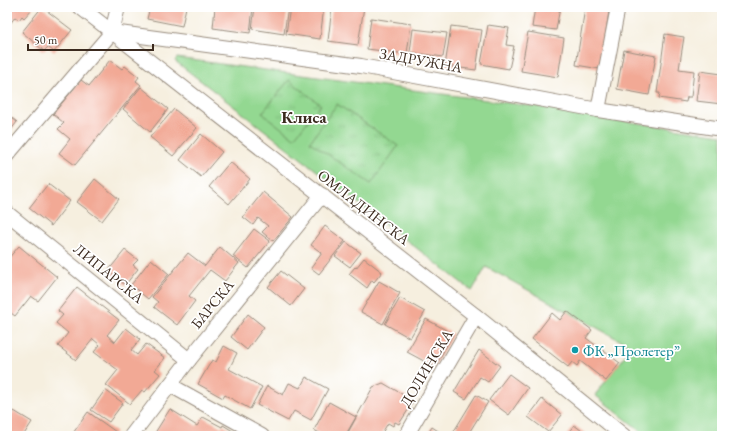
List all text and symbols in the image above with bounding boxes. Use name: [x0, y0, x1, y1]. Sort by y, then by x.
scale bar: [28, 26, 153, 52]
text: 50 m: [34, 32, 58, 48]
street label: ЗАДРУЖНА: [378, 43, 464, 77]
district label: Клиса: [281, 106, 327, 128]
street label: ОМЛАДИНСКА: [314, 165, 414, 249]
street label: ЛИПАРСКА: [70, 239, 148, 307]
street label: БАРСКА: [186, 275, 238, 333]
street label: ДОЛИНСКА: [395, 325, 457, 410]
place label: ФК „Пролетер”: [583, 341, 680, 360]
marker: ФК „Пролетер”: [570, 345, 580, 355]

